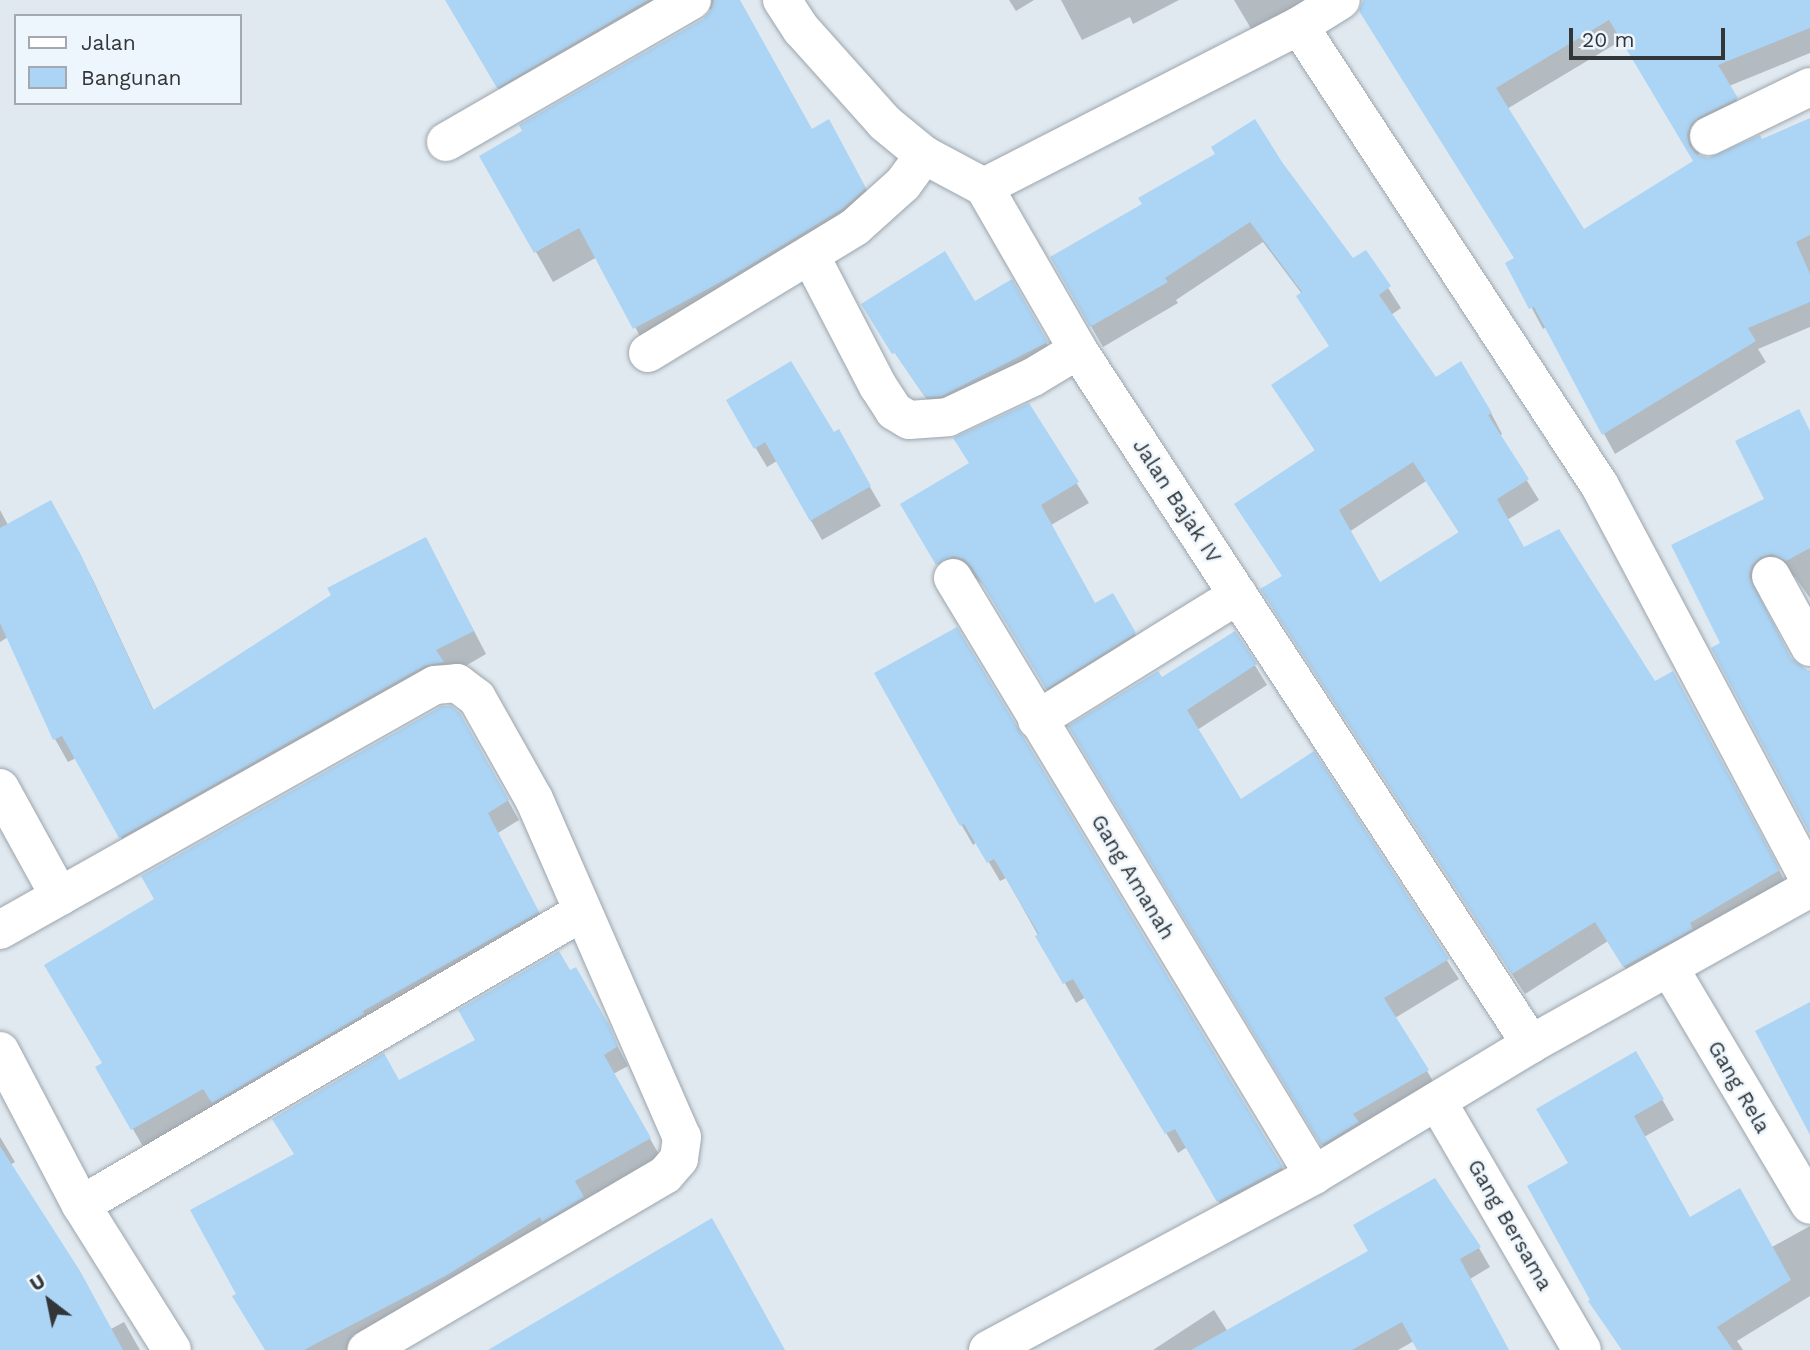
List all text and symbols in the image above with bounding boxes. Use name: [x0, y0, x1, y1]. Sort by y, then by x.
legend: [14, 14, 242, 105]
scale bar: [1572, 14, 1728, 58]
text: 20 m: [1582, 27, 1634, 52]
text: Jalan: [81, 30, 136, 55]
text: Bangunan: [81, 65, 182, 90]
street label: Jalan Bajak IV: [1127, 434, 1227, 568]
street label: Gang Amanah: [1086, 810, 1180, 944]
street label: Gang Rela: [1702, 1036, 1776, 1138]
street label: Gang Bersama: [1462, 1155, 1558, 1295]
north arrow: [14, 1266, 84, 1336]
text: U: [26, 1269, 49, 1296]

